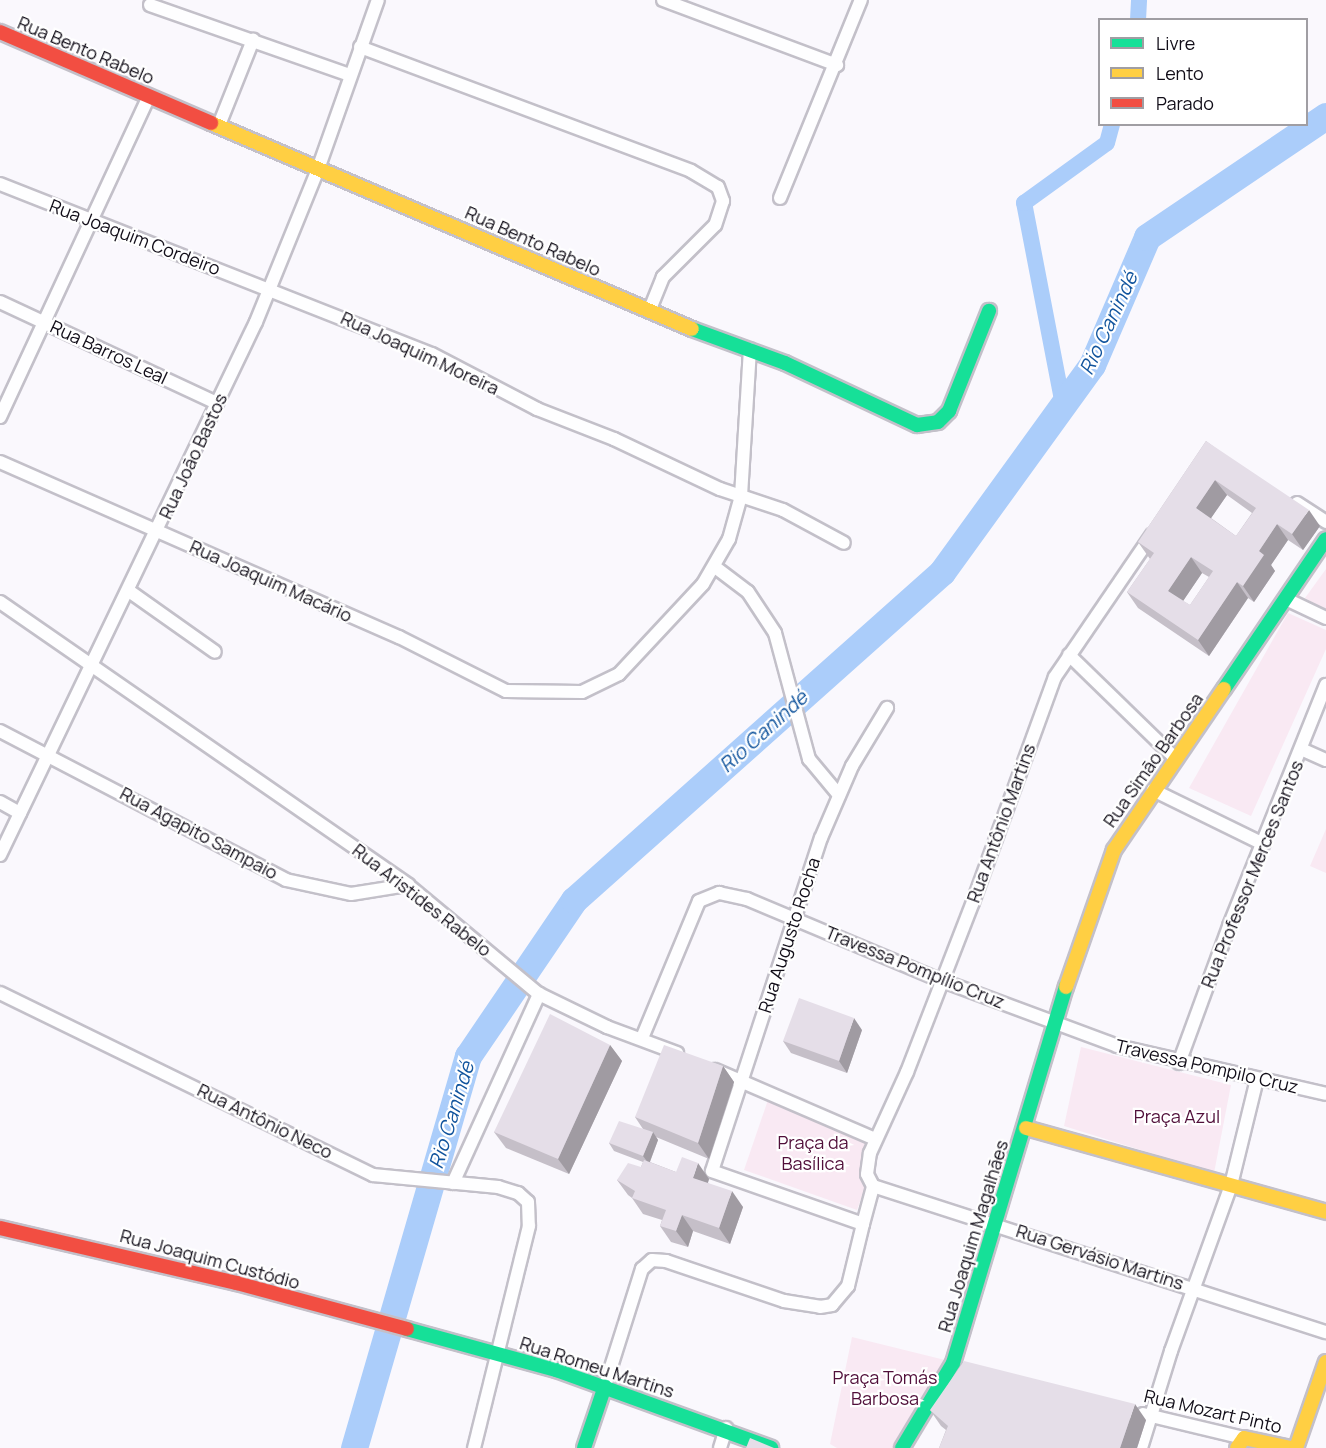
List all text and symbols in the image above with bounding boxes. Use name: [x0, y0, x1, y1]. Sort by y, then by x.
street label: Rua Bento Rabelo: [15, 12, 157, 88]
legend: [1098, 18, 1308, 126]
text: Livre: [1156, 31, 1195, 55]
text: Lento: [1156, 61, 1204, 85]
text: Parado: [1156, 91, 1214, 115]
street label: Rua Joaquim Cordeiro: [47, 194, 223, 280]
street label: Rua Bento Rabelo: [462, 201, 604, 281]
water label: Rio Canindé: [1074, 268, 1142, 378]
street label: Rua Joaquim Moreira: [337, 307, 503, 399]
street label: Rua Barros Leal: [47, 315, 171, 389]
street label: Rua João Bastos: [154, 390, 232, 522]
street label: Rua Joaquim Macário: [186, 535, 356, 627]
water label: Rio Canindé: [714, 685, 812, 777]
street label: Rua Simão Barbosa: [1099, 689, 1207, 831]
street label: Rua Antônio Martins: [962, 741, 1040, 905]
street label: Rua Professor Merces Santos: [1196, 757, 1308, 991]
street label: Rua Agapito Sampaio: [116, 782, 282, 884]
street label: Rua Aristides Rabelo: [348, 839, 496, 961]
street label: Rua Augusto Rocha: [754, 854, 824, 1016]
street label: Travessa Pompílio Cruz: [822, 921, 1008, 1013]
street label: Travessa Pompilo Cruz: [1113, 1034, 1301, 1098]
water label: Rio Canindé: [423, 1059, 479, 1171]
street label: Rua Antônio Neco: [194, 1079, 336, 1163]
park label: Praça Azul: [1134, 1105, 1220, 1127]
park label: Praça da Basílica: [777, 1132, 849, 1174]
street label: Rua Joaquim Magalhães: [933, 1137, 1013, 1335]
street label: Rua Gervásio Martins: [1013, 1220, 1187, 1294]
street label: Rua Joaquim Custódio: [118, 1225, 302, 1293]
street label: Rua Romeu Martins: [517, 1332, 677, 1402]
park label: Praça Tomás Barbosa: [832, 1367, 938, 1410]
street label: Rua Mozart Pinto: [1142, 1385, 1284, 1437]

